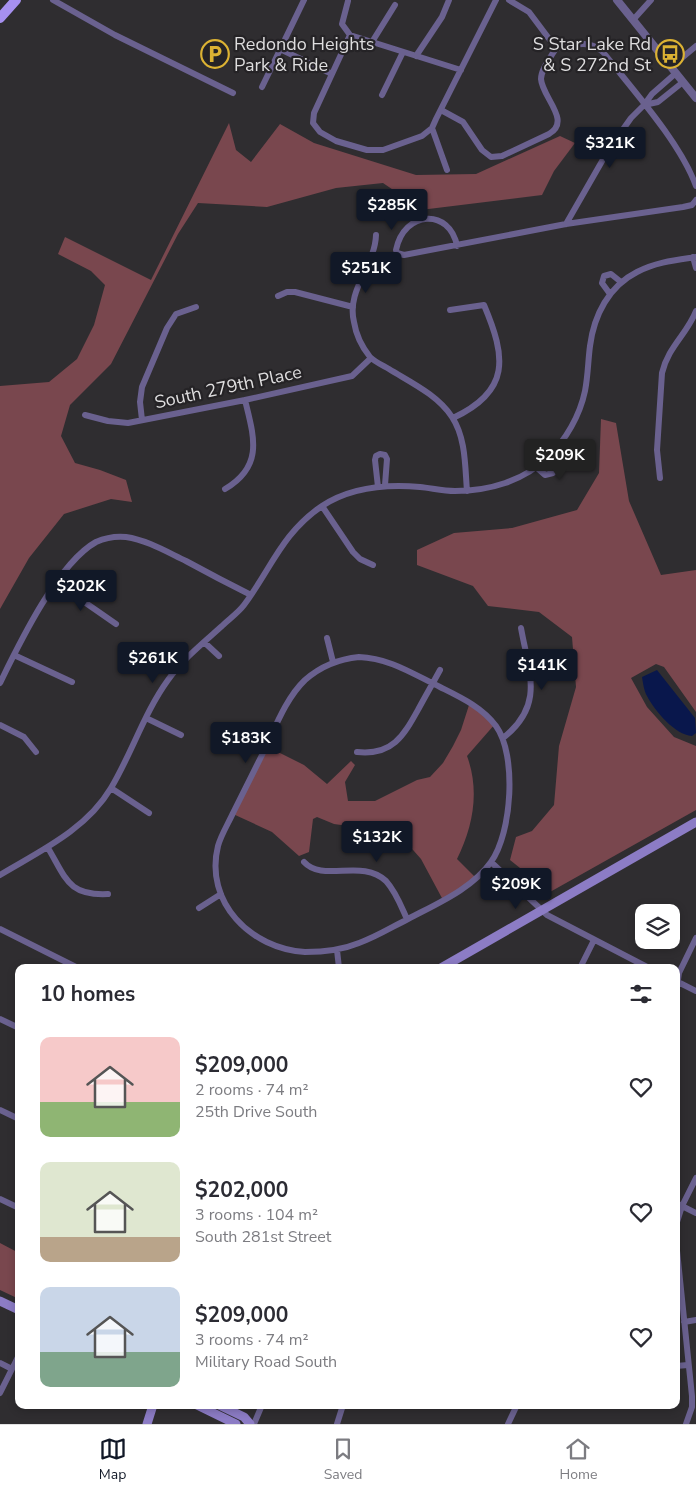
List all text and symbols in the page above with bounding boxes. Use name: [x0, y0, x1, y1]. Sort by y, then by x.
place label: Redondo Heights Park & Ride: [234, 32, 374, 77]
place label: S Star Lake Rd & S 272nd St: [533, 32, 652, 77]
parking icon: Redondo Heights Park & Ride: [200, 39, 230, 69]
bus stop icon: S Star Lake Rd & S 272nd St: [655, 39, 685, 69]
pin: $321K: [575, 126, 645, 169]
text: $321K: [585, 132, 635, 154]
pin: $285K: [357, 188, 427, 231]
text: $285K: [367, 194, 417, 216]
pin: $251K: [331, 252, 401, 294]
text: $251K: [341, 257, 391, 279]
street label: South 279th Place: [152, 360, 304, 414]
pin: $209K: [525, 438, 595, 481]
text: $209K: [535, 444, 585, 466]
pin: $202K: [46, 570, 116, 612]
text: $202K: [56, 575, 106, 597]
pin: $261K: [118, 642, 188, 684]
text: $261K: [128, 647, 178, 669]
pin: $141K: [507, 648, 577, 691]
text: $141K: [517, 654, 567, 676]
pin: $183K: [211, 722, 281, 764]
text: $183K: [221, 727, 271, 749]
pin: $132K: [342, 820, 412, 863]
text: $132K: [352, 826, 402, 848]
pin: $209K: [481, 868, 551, 910]
text: $209K: [491, 873, 541, 895]
map controls: [635, 904, 680, 949]
button: layers: [635, 904, 680, 949]
text: 10 homes: [40, 980, 135, 1008]
icon: filters: [627, 980, 655, 1008]
text: $209,000: [195, 1051, 288, 1079]
icon: home: [80, 1057, 140, 1117]
icon: heart: [627, 1073, 655, 1101]
text: 2 rooms · 74 m²: [195, 1079, 308, 1101]
text: 25th Drive South: [195, 1101, 317, 1123]
text: $202,000: [195, 1176, 288, 1204]
icon: home: [80, 1182, 140, 1242]
icon: heart: [627, 1198, 655, 1226]
text: 3 rooms · 104 m²: [195, 1204, 318, 1226]
text: South 281st Street: [195, 1226, 331, 1248]
text: $209,000: [195, 1301, 288, 1329]
icon: home: [80, 1307, 140, 1367]
icon: heart: [627, 1323, 655, 1351]
text: 3 rooms · 74 m²: [195, 1329, 308, 1351]
text: Military Road South: [195, 1351, 337, 1373]
tab: Map: [99, 1435, 127, 1484]
tab: Saved: [324, 1435, 362, 1484]
tab: Home: [560, 1435, 597, 1484]

